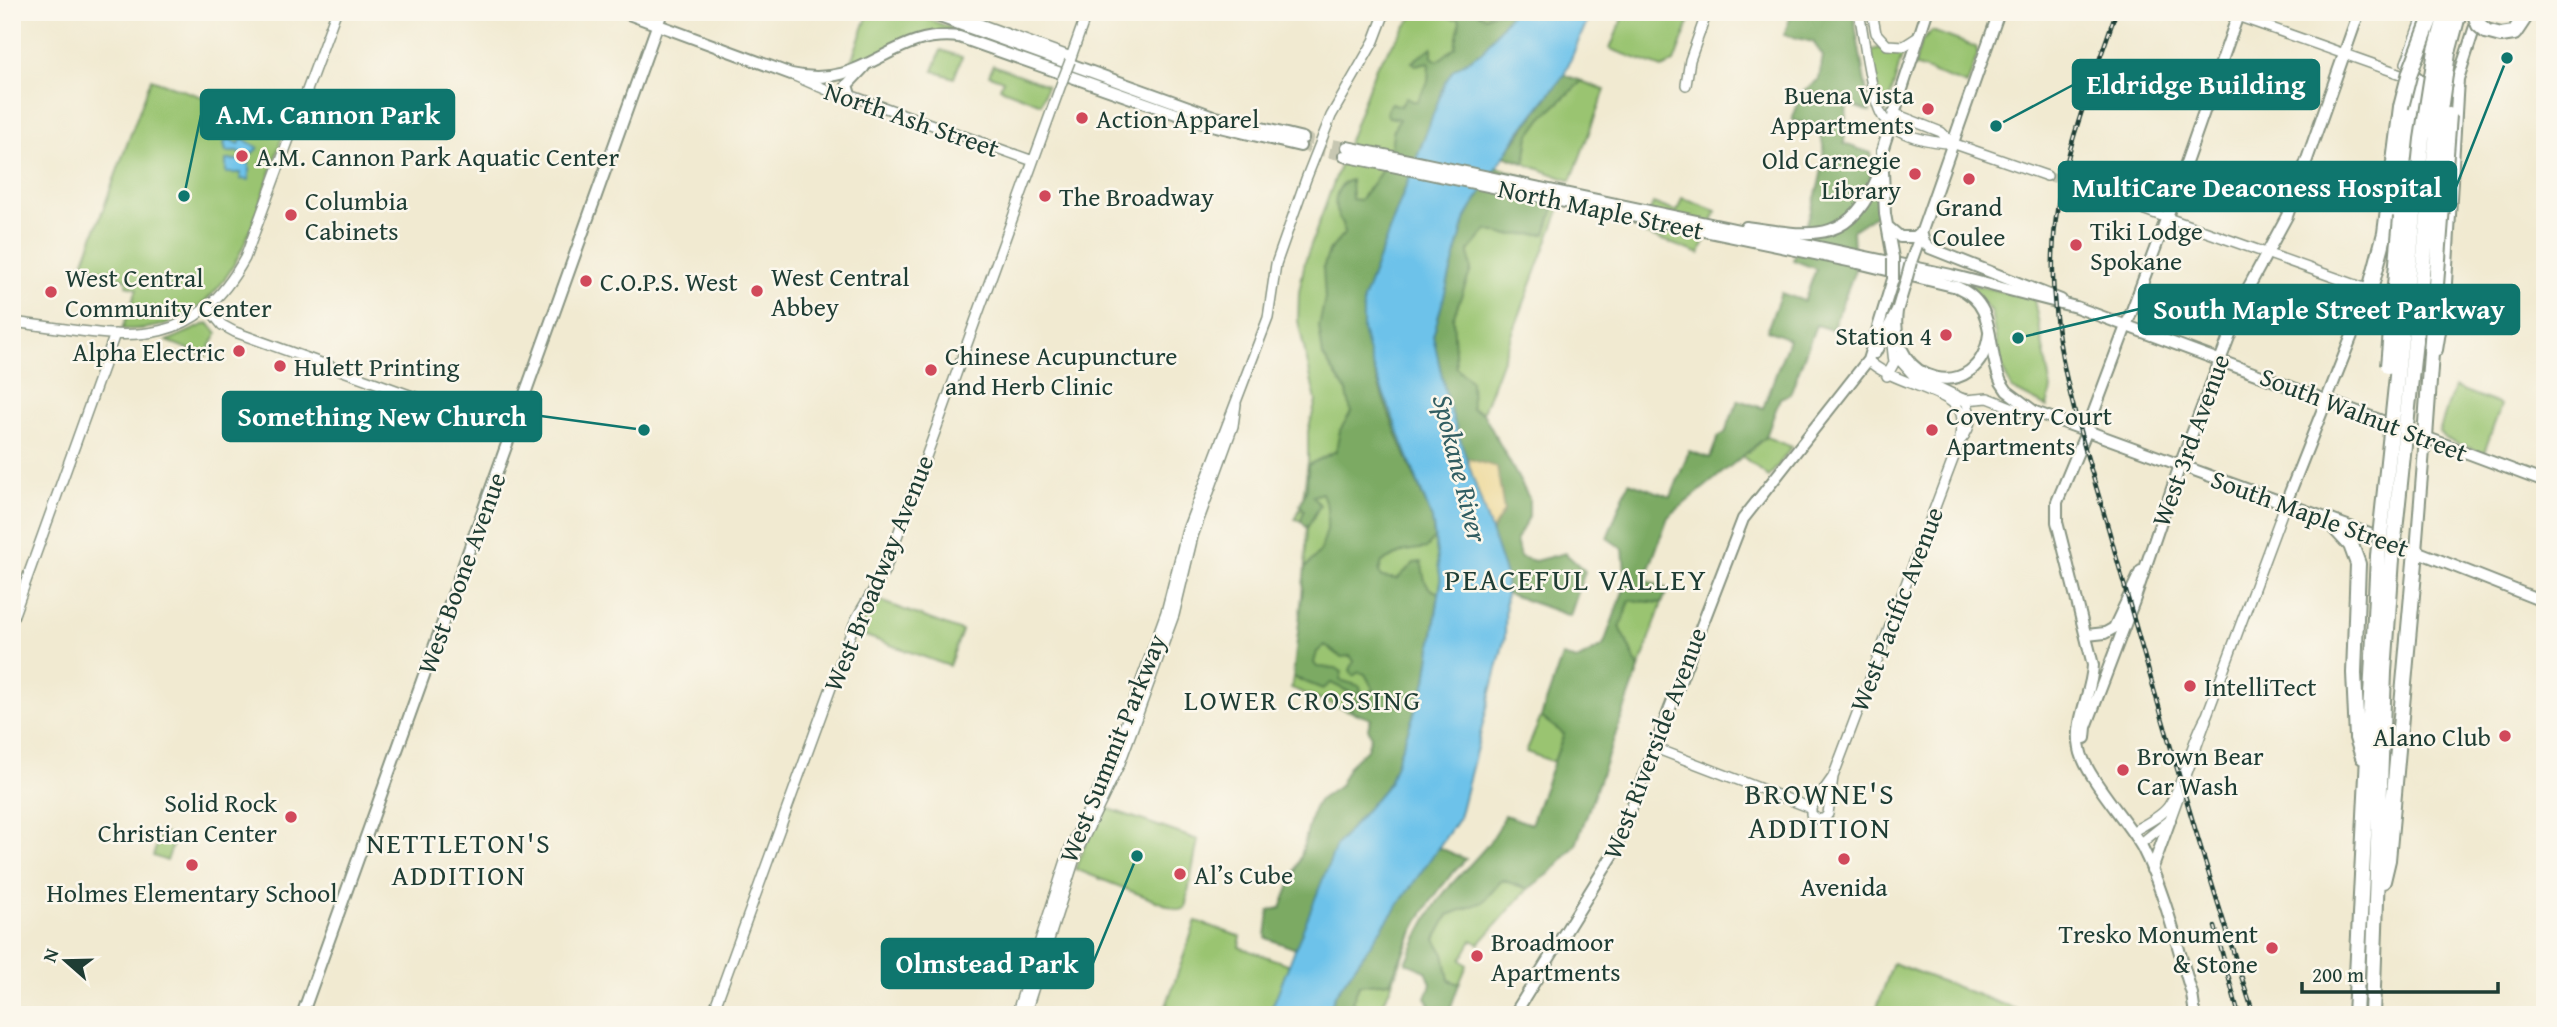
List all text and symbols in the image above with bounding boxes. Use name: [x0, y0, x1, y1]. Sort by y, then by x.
callout: Eldridge Building: [2073, 60, 2319, 109]
text: Eldridge Building: [2087, 63, 2306, 104]
street label: North Ash Street: [819, 71, 1005, 167]
place label: Buena Vista Appartments: [1770, 75, 1915, 144]
callout: A.M. Cannon Park: [201, 90, 454, 139]
text: A.M. Cannon Park: [216, 93, 441, 134]
place label: Action Apparel: [1096, 99, 1259, 138]
marker: Buena Vista Appartments: [1920, 101, 1936, 117]
marker: Action Apparel: [1074, 110, 1090, 126]
place label: A.M. Cannon Park Aquatic Center: [256, 137, 619, 176]
place label: Old Carnegie Library: [1762, 140, 1901, 209]
marker: A.M. Cannon Park Aquatic Center: [234, 148, 250, 164]
callout: MultiCare Deaconess Hospital: [2059, 162, 2456, 211]
marker: Old Carnegie Library: [1907, 166, 1923, 182]
text: MultiCare Deaconess Hospital: [2072, 166, 2442, 207]
street label: North Maple Street: [1495, 168, 1707, 250]
marker: Grand Coulee: [1961, 171, 1977, 187]
place label: The Broadway: [1059, 177, 1214, 216]
place label: Columbia Cabinets: [305, 181, 409, 250]
place label: Grand Coulee: [1932, 187, 2006, 256]
marker: The Broadway: [1037, 188, 1053, 204]
marker: Columbia Cabinets: [283, 207, 299, 223]
place label: Tiki Lodge Spokane: [2090, 211, 2203, 280]
marker: Tiki Lodge Spokane: [2068, 237, 2084, 253]
place label: West Central Abbey: [771, 257, 910, 326]
place label: West Central Community Center: [65, 258, 272, 327]
place label: C.O.P.S. West: [600, 262, 738, 301]
marker: C.O.P.S. West: [578, 273, 594, 289]
marker: West Central Abbey: [749, 283, 765, 299]
marker: West Central Community Center: [43, 284, 59, 300]
callout: South Maple Street Parkway: [2139, 285, 2519, 334]
text: South Maple Street Parkway: [2153, 288, 2506, 329]
place label: Station 4: [1835, 316, 1932, 355]
marker: Station 4: [1938, 327, 1954, 343]
place label: Alpha Electric: [72, 332, 225, 371]
place label: Chinese Acupuncture and Herb Clinic: [945, 336, 1177, 405]
marker: Alpha Electric: [231, 343, 247, 359]
place label: Hulett Printing: [294, 347, 460, 386]
street label: West 3rd Avenue: [2141, 348, 2239, 532]
street label: South Walnut Street: [2255, 356, 2473, 472]
marker: Hulett Printing: [272, 358, 288, 374]
marker: Chinese Acupuncture and Herb Clinic: [923, 362, 939, 378]
water label: Spokane River: [1423, 390, 1500, 548]
callout: Something New Church: [223, 392, 541, 441]
text: Something New Church: [237, 395, 527, 436]
place label: Coventry Court Apartments: [1946, 396, 2112, 465]
marker: Coventry Court Apartments: [1924, 422, 1940, 438]
street label: West Broadway Avenue: [813, 449, 943, 697]
street label: South Maple Street: [2206, 459, 2414, 567]
street label: West Boone Avenue: [406, 467, 516, 679]
street label: West Pacific Avenue: [1839, 501, 1953, 717]
district label: PEACEFUL VALLEY: [1444, 557, 1708, 601]
street label: West Riverside Avenue: [1592, 621, 1716, 865]
street label: West Summit Parkway: [1048, 628, 1176, 868]
place label: IntelliTect: [2204, 667, 2316, 706]
marker: IntelliTect: [2182, 678, 2198, 694]
district label: LOWER CROSSING: [1184, 679, 1422, 720]
place label: Alano Club: [2373, 717, 2491, 756]
marker: Alano Club: [2497, 728, 2513, 744]
place label: Brown Bear Car Wash: [2137, 736, 2264, 805]
marker: Brown Bear Car Wash: [2115, 762, 2131, 778]
district label: BROWNE'S ADDITION: [1744, 771, 1896, 849]
place label: Solid Rock Christian Center: [98, 783, 278, 852]
marker: Solid Rock Christian Center: [283, 809, 299, 825]
district label: NETTLETON'S ADDITION: [366, 822, 552, 895]
marker: Avenida: [1836, 851, 1852, 867]
place label: Al’s Cube: [1194, 855, 1293, 894]
marker: Holmes Elementary School: [184, 857, 200, 873]
marker: Al’s Cube: [1172, 866, 1188, 882]
place label: Avenida: [1800, 867, 1888, 906]
place label: Holmes Elementary School: [46, 873, 338, 912]
place label: Tresko Monument & Stone: [2058, 914, 2258, 983]
place label: Broadmoor Apartments: [1491, 922, 1621, 991]
north arrow: [32, 926, 102, 996]
callout: Olmstead Park: [882, 939, 1093, 988]
marker: Tresko Monument & Stone: [2264, 940, 2280, 956]
text: Olmstead Park: [896, 942, 1079, 983]
text: N: [35, 944, 65, 966]
marker: Broadmoor Apartments: [1469, 948, 1485, 964]
scale bar: [2302, 950, 2498, 994]
text: 200 m: [2312, 959, 2364, 990]

